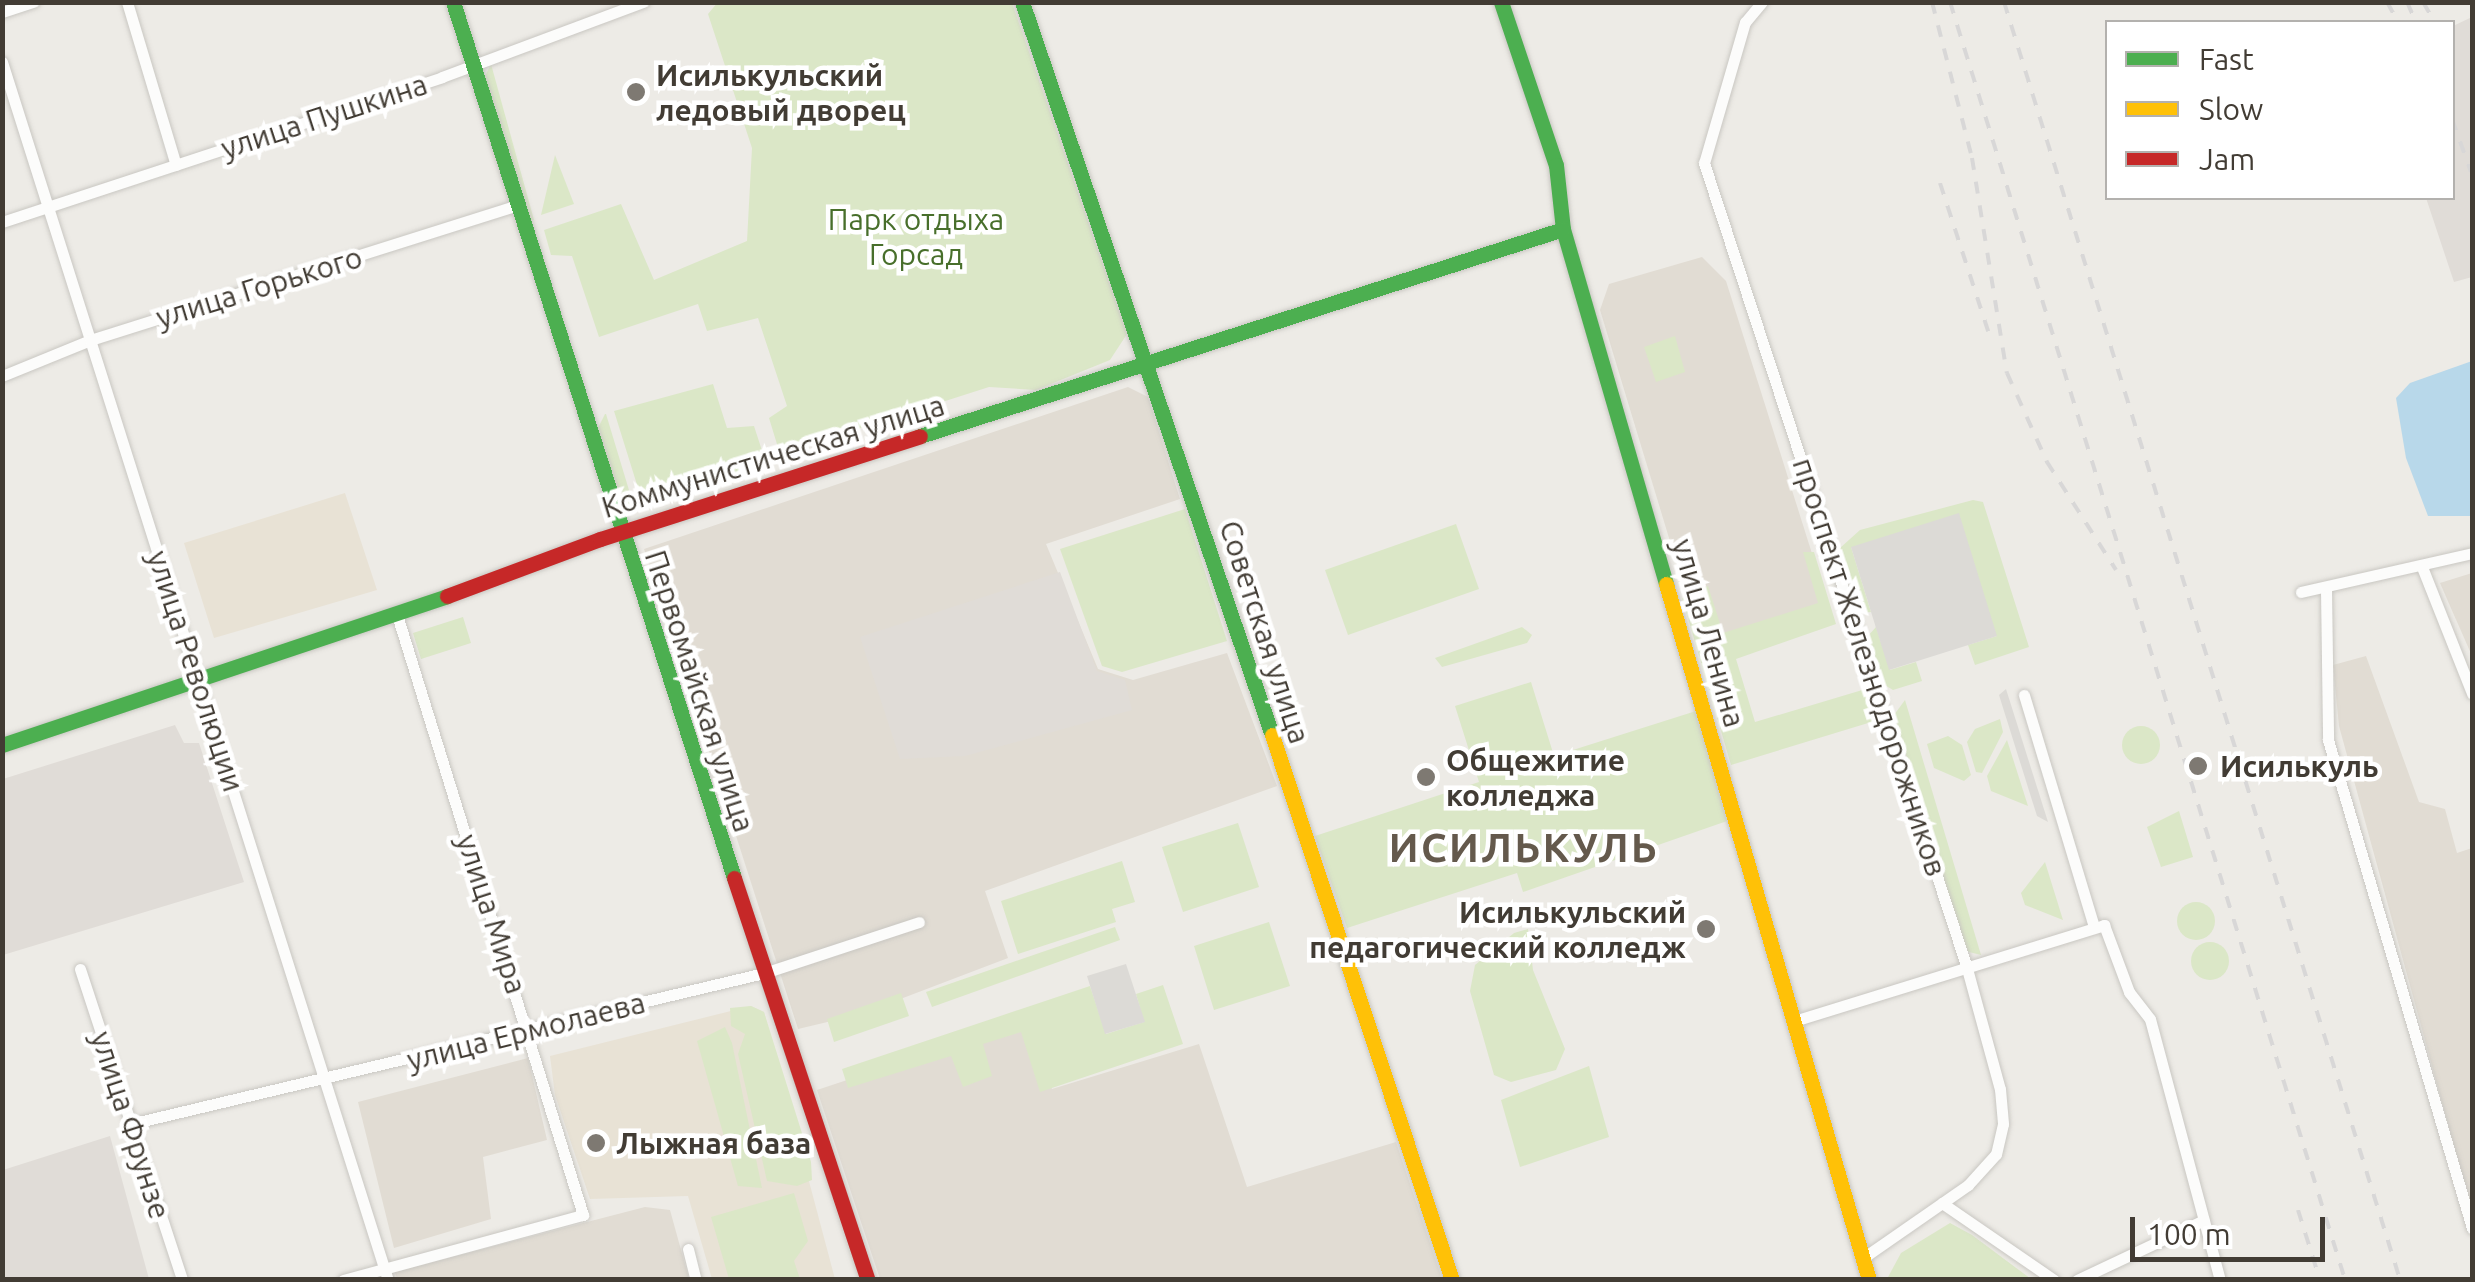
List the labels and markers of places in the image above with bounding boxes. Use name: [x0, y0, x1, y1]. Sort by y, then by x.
place label: Исилькульский ледовый дворец: [656, 57, 906, 128]
marker: Исилькульский ледовый дворец: [625, 81, 647, 103]
place label: Общежитие колледжа: [1446, 742, 1625, 812]
place label: Исилькуль: [2220, 748, 2379, 784]
marker: Исилькуль: [2185, 753, 2211, 779]
marker: Общежитие колледжа: [1415, 766, 1437, 788]
place label: Исилькульский педагогический колледж: [1309, 894, 1686, 964]
marker: Исилькульский педагогический колледж: [1695, 918, 1717, 940]
place label: Лыжная база: [616, 1125, 811, 1161]
marker: Лыжная база: [585, 1132, 607, 1154]

